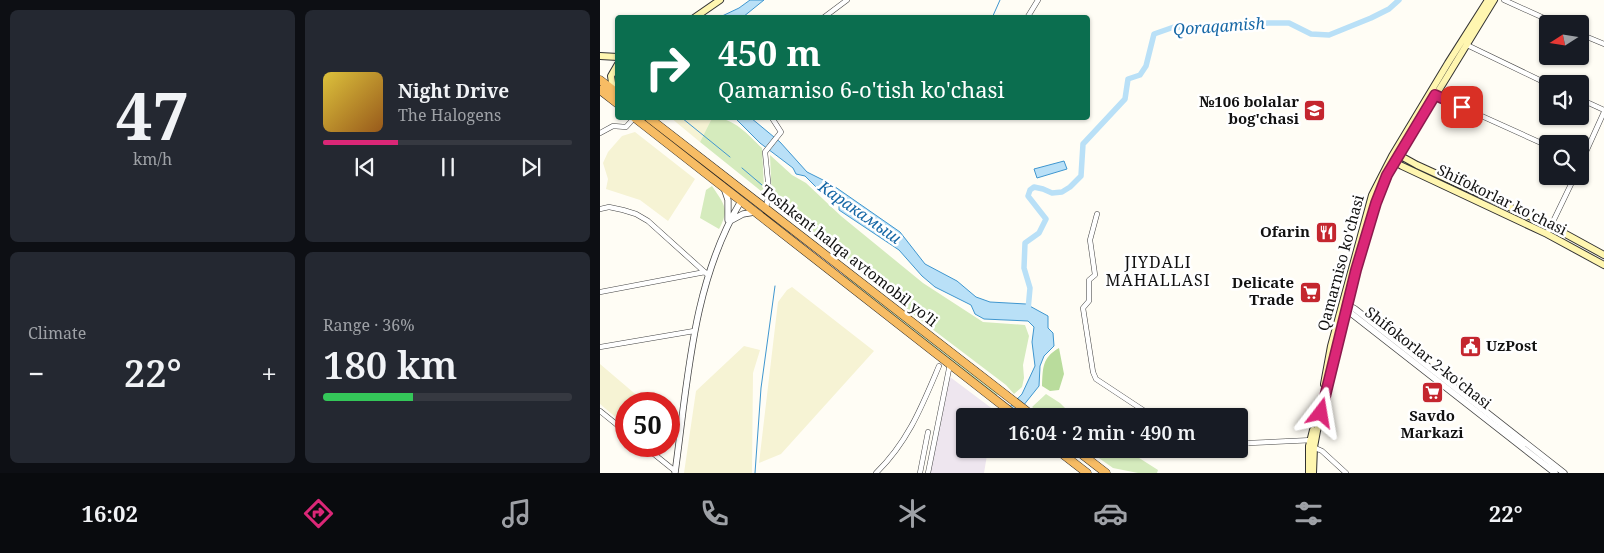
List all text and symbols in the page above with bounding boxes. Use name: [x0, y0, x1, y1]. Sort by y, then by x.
water label: Qoraqamish: [1172, 12, 1266, 40]
north arrow: [1539, 15, 1589, 65]
map controls: [1539, 15, 1589, 185]
text: 450 m: [718, 29, 821, 76]
icon: right: [635, 35, 700, 100]
text: 47: [116, 71, 189, 159]
text: Qamarniso 6-o'tish ko'chasi: [718, 74, 1005, 104]
button: sound: [1539, 75, 1589, 125]
text: Night Drive: [398, 78, 509, 104]
pin: [1441, 86, 1483, 128]
place label: №106 bolalar bog'chasi: [1199, 91, 1300, 128]
icon: arrive: [1448, 93, 1476, 121]
school or university icon: №106 bolalar bog'chasi: [1303, 99, 1327, 123]
text: The Halogens: [398, 104, 501, 126]
button: search: [1539, 135, 1589, 185]
text: km/h: [133, 148, 172, 170]
icon: previous: [351, 153, 379, 181]
icon: pause: [434, 153, 462, 181]
icon: next: [517, 153, 545, 181]
street label: Shifokorlar ko'chasi: [1434, 159, 1571, 239]
water label: Каракамыш: [813, 175, 906, 249]
street label: Toshkent halqa avtomobil yo'li: [757, 180, 942, 331]
street label: Qamarniso ko'chasi: [1312, 192, 1368, 333]
restaurant icon: Ofarin: [1314, 220, 1338, 244]
place label: Ofarin: [1260, 221, 1310, 241]
district label: JIYDALI MAHALLASI: [1105, 251, 1211, 291]
place label: Delicate Trade: [1232, 272, 1294, 309]
supermarket icon: Delicate Trade: [1298, 280, 1322, 304]
street label: Shifokorlar 2-ko'chasi: [1361, 302, 1496, 413]
text: Range · 36%: [323, 314, 415, 336]
text: Climate: [28, 322, 86, 344]
public building icon: UzPost: [1458, 334, 1482, 358]
place label: UzPost: [1486, 335, 1537, 355]
text: 180 km: [323, 338, 457, 390]
text: 22°: [124, 346, 182, 398]
text: −: [28, 354, 44, 392]
text: +: [261, 354, 277, 392]
supermarket icon: Savdo Markazi: [1420, 381, 1444, 405]
position arrow: [1294, 386, 1346, 438]
speed limit sign: 50: [615, 392, 680, 457]
place label: Savdo Markazi: [1401, 405, 1464, 442]
text: 16:04 · 2 min · 490 m: [1008, 420, 1196, 446]
icon: directions: [301, 496, 336, 531]
icon: music: [499, 496, 534, 531]
icon: phone: [697, 496, 732, 531]
icon: climate: [895, 496, 930, 531]
icon: car: [1093, 496, 1128, 531]
icon: filters: [1291, 496, 1326, 531]
text: 16:02: [81, 498, 138, 528]
text: 22°: [1489, 498, 1522, 528]

